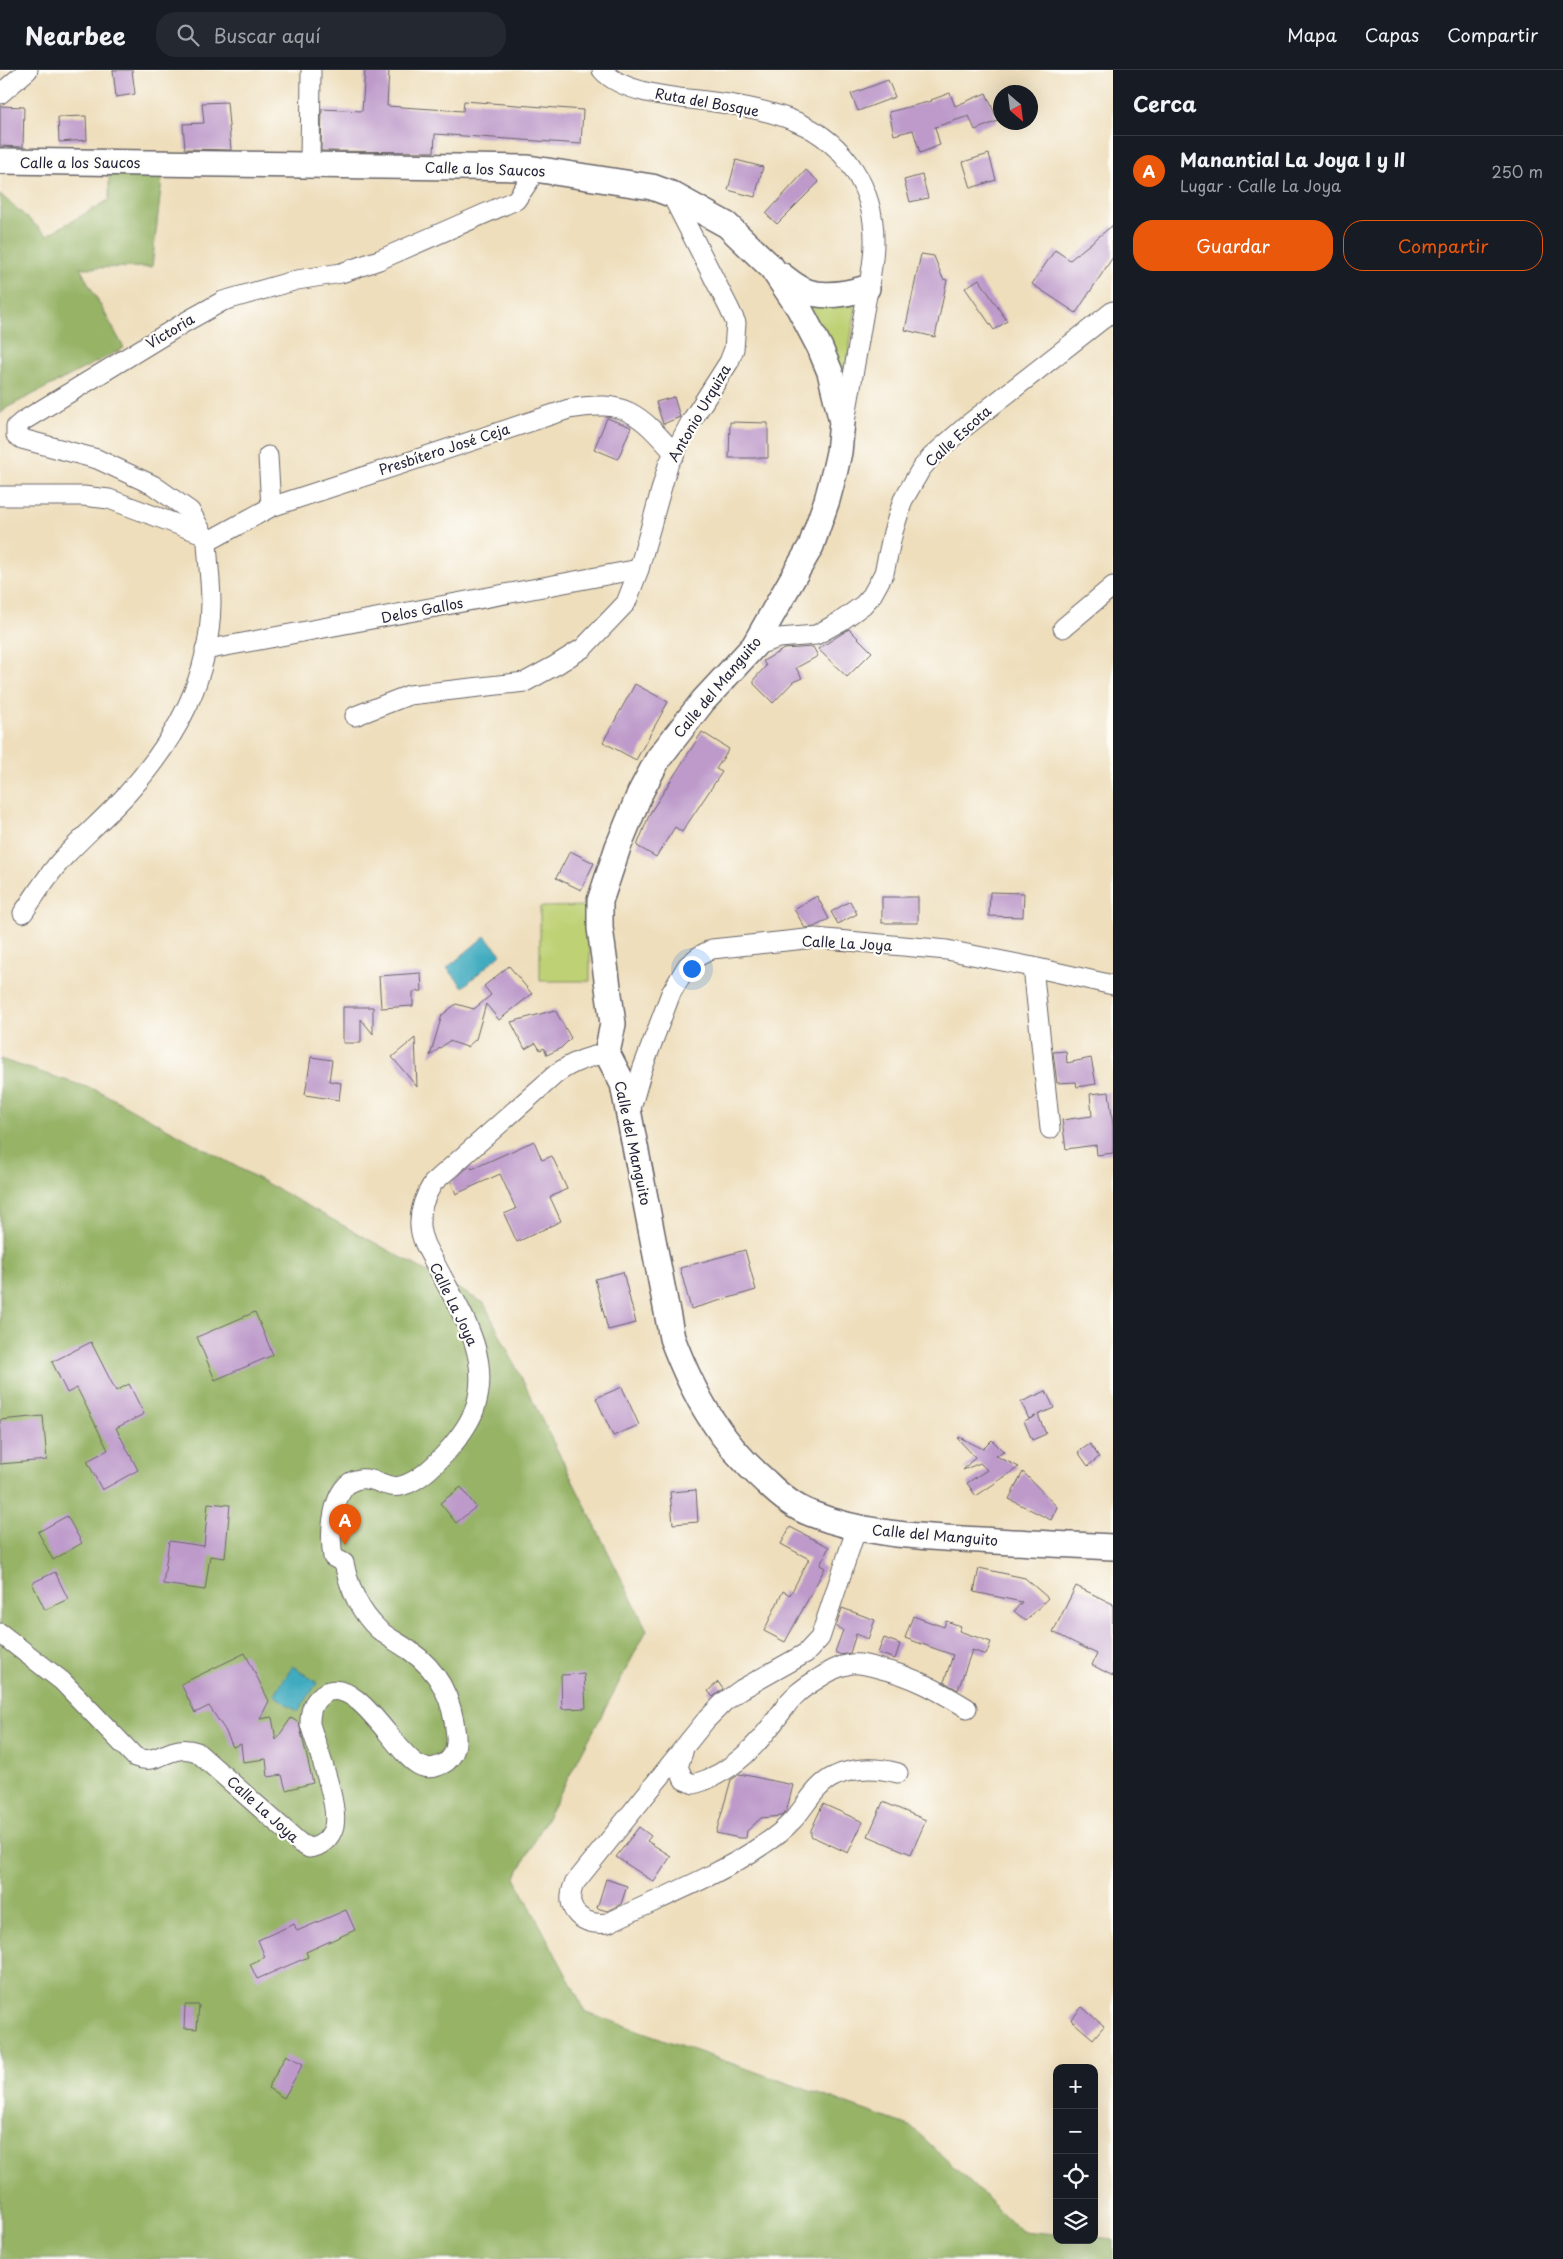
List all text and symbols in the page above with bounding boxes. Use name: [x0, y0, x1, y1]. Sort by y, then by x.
search box: [156, 12, 506, 57]
text: Nearbee: [25, 17, 126, 53]
icon: search: [174, 21, 202, 49]
text: Buscar aquí: [214, 21, 320, 49]
text: Mapa: [1287, 21, 1337, 48]
text: Capas: [1365, 21, 1419, 48]
text: Compartir: [1447, 21, 1538, 48]
street label: Ruta del Bosque: [653, 83, 761, 122]
north arrow: [993, 85, 1038, 130]
text: Cerca: [1133, 87, 1197, 119]
text: Manantial La Joya I y II: [1180, 145, 1406, 173]
street label: Calle a los Saucos: [20, 152, 140, 173]
street label: Calle a los Saucos: [424, 156, 546, 182]
text: A: [1143, 159, 1155, 183]
text: 250 m: [1492, 159, 1543, 183]
text: Lugar · Calle La Joya: [1180, 173, 1341, 197]
button: Guardar: [1133, 220, 1333, 271]
button: Compartir: [1343, 220, 1543, 271]
street label: Victoria: [142, 308, 198, 354]
street label: Antonio Urquiza: [663, 360, 736, 466]
street label: Calle Escota: [920, 400, 996, 471]
street label: Presbítero José Ceja: [376, 418, 513, 480]
street label: Delos Gallos: [379, 592, 465, 628]
street label: Calle del Manguito: [668, 632, 766, 742]
street label: Calle La Joya: [801, 930, 893, 956]
your location: [679, 956, 705, 982]
street label: Calle del Manguito: [610, 1079, 656, 1207]
street label: Calle La Joya: [425, 1259, 483, 1350]
pin: A: [329, 1504, 361, 1545]
street label: Calle del Manguito: [871, 1519, 999, 1551]
street label: Calle La Joya: [222, 1771, 304, 1847]
map controls: [1053, 2064, 1098, 2244]
button: +: [1053, 2064, 1098, 2109]
button: −: [1053, 2109, 1098, 2154]
button: locate: [1053, 2154, 1098, 2199]
button: layers: [1053, 2199, 1098, 2244]

